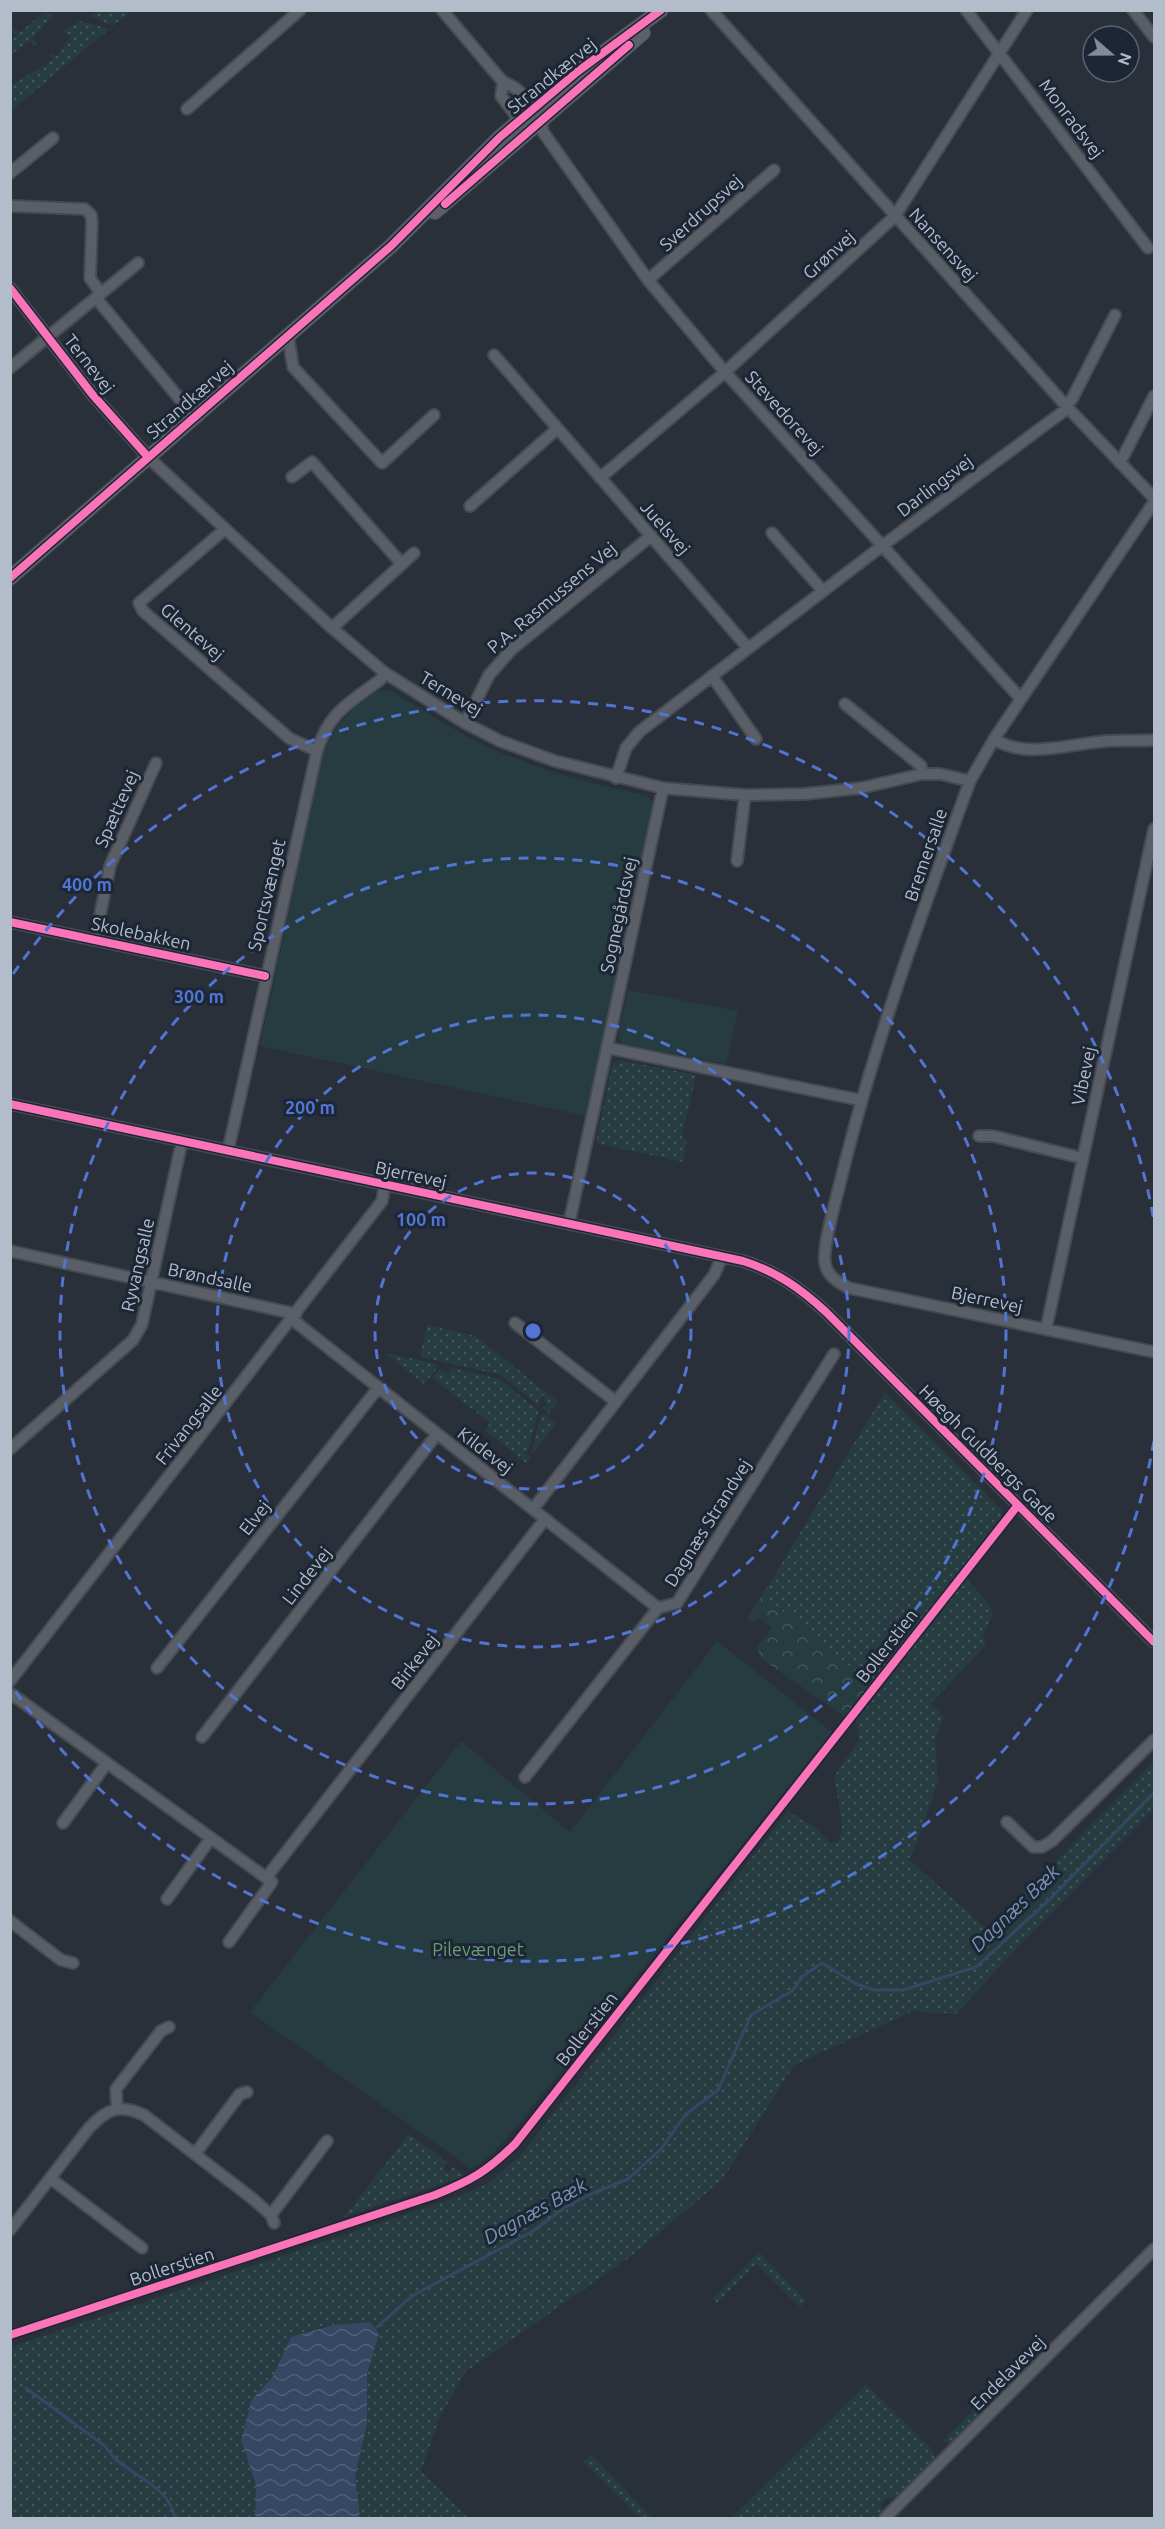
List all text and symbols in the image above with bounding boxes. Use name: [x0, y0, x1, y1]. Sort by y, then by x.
north arrow: [1081, 24, 1141, 84]
street label: Strandkærvej: [503, 33, 600, 117]
text: N: [1115, 50, 1136, 68]
street label: Monradsvej: [1036, 75, 1108, 162]
street label: Sverdrupsvej: [655, 170, 746, 254]
street label: Nansensvej: [906, 204, 982, 285]
street label: Grønvej: [798, 226, 858, 283]
street label: Ternevej: [61, 330, 119, 397]
street label: Strandkærvej: [142, 356, 237, 442]
street label: Stevedorevej: [742, 366, 828, 458]
street label: Darlingsvej: [893, 450, 976, 520]
street label: Juelsvej: [637, 496, 695, 558]
street label: P.A. Rasmussens Vej: [483, 538, 620, 657]
street label: Glentevej: [157, 598, 228, 664]
street label: Ternevej: [417, 667, 486, 720]
street label: Spættevej: [90, 767, 142, 850]
street label: Bremersalle: [900, 806, 950, 904]
street label: Sportsvænget: [243, 837, 289, 953]
street label: Sognegårdsvej: [596, 855, 640, 975]
text: 400 m: [62, 874, 112, 894]
street label: Skolebakken: [90, 913, 193, 953]
text: 300 m: [174, 986, 224, 1006]
street label: Vibevej: [1067, 1044, 1099, 1107]
text: 200 m: [285, 1097, 335, 1117]
street label: Bjerrevej: [374, 1157, 449, 1191]
text: 100 m: [396, 1209, 446, 1229]
street label: Ryvangsalle: [117, 1216, 157, 1313]
street label: Brøndsalle: [166, 1258, 254, 1296]
street label: Bjerrevej: [950, 1282, 1025, 1316]
centre of rings: [523, 1321, 543, 1341]
street label: Høegh Guldbergs Gade: [916, 1380, 1062, 1526]
street label: Frivangsalle: [151, 1381, 225, 1468]
street label: Kildevej: [454, 1423, 517, 1478]
street label: Dagnæs Strandvej: [660, 1455, 754, 1590]
street label: Elvej: [235, 1496, 274, 1538]
street label: Lindevej: [278, 1543, 335, 1608]
street label: Bollerstien: [851, 1605, 921, 1686]
street label: Birkevej: [387, 1630, 442, 1693]
water label: Dagnæs Bæk: [965, 1859, 1064, 1956]
park label: Pilevænget: [432, 1939, 524, 1959]
street label: Bollerstien: [551, 1988, 621, 2069]
water label: Dagnæs Bæk: [479, 2172, 591, 2248]
street label: Bollerstien: [127, 2243, 216, 2289]
street label: Endelavevej: [966, 2331, 1049, 2414]

